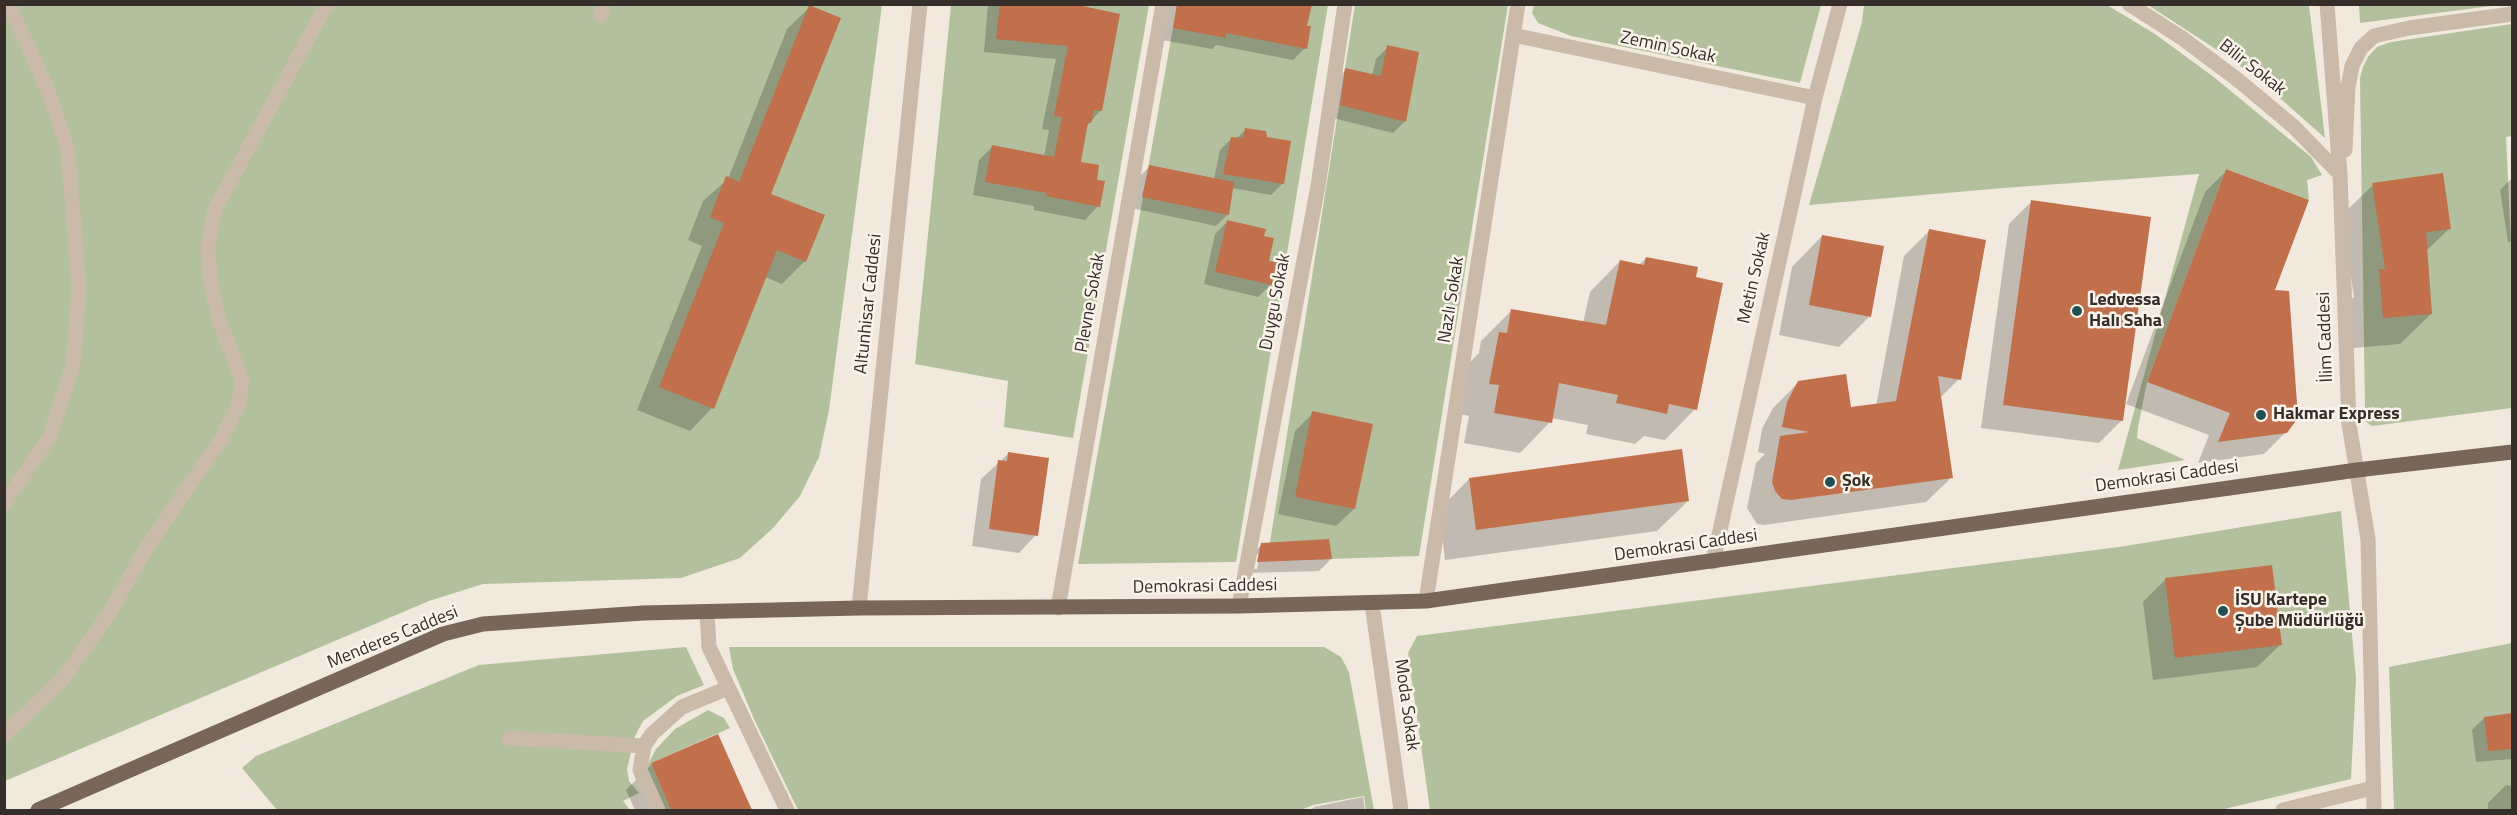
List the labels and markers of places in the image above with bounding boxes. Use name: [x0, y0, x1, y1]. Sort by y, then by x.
place label: Ledvessa Halı Saha: [2089, 290, 2162, 332]
marker: Ledvessa Halı Saha: [2070, 304, 2084, 318]
place label: Hakmar Express: [2273, 404, 2400, 426]
marker: Hakmar Express: [2254, 408, 2268, 422]
place label: Şok: [1842, 471, 1871, 493]
marker: Şok: [1823, 475, 1837, 489]
place label: İSU Kartepe Şube Müdürlüğü: [2235, 590, 2364, 632]
marker: İSU Kartepe Şube Müdürlüğü: [2216, 604, 2230, 618]

